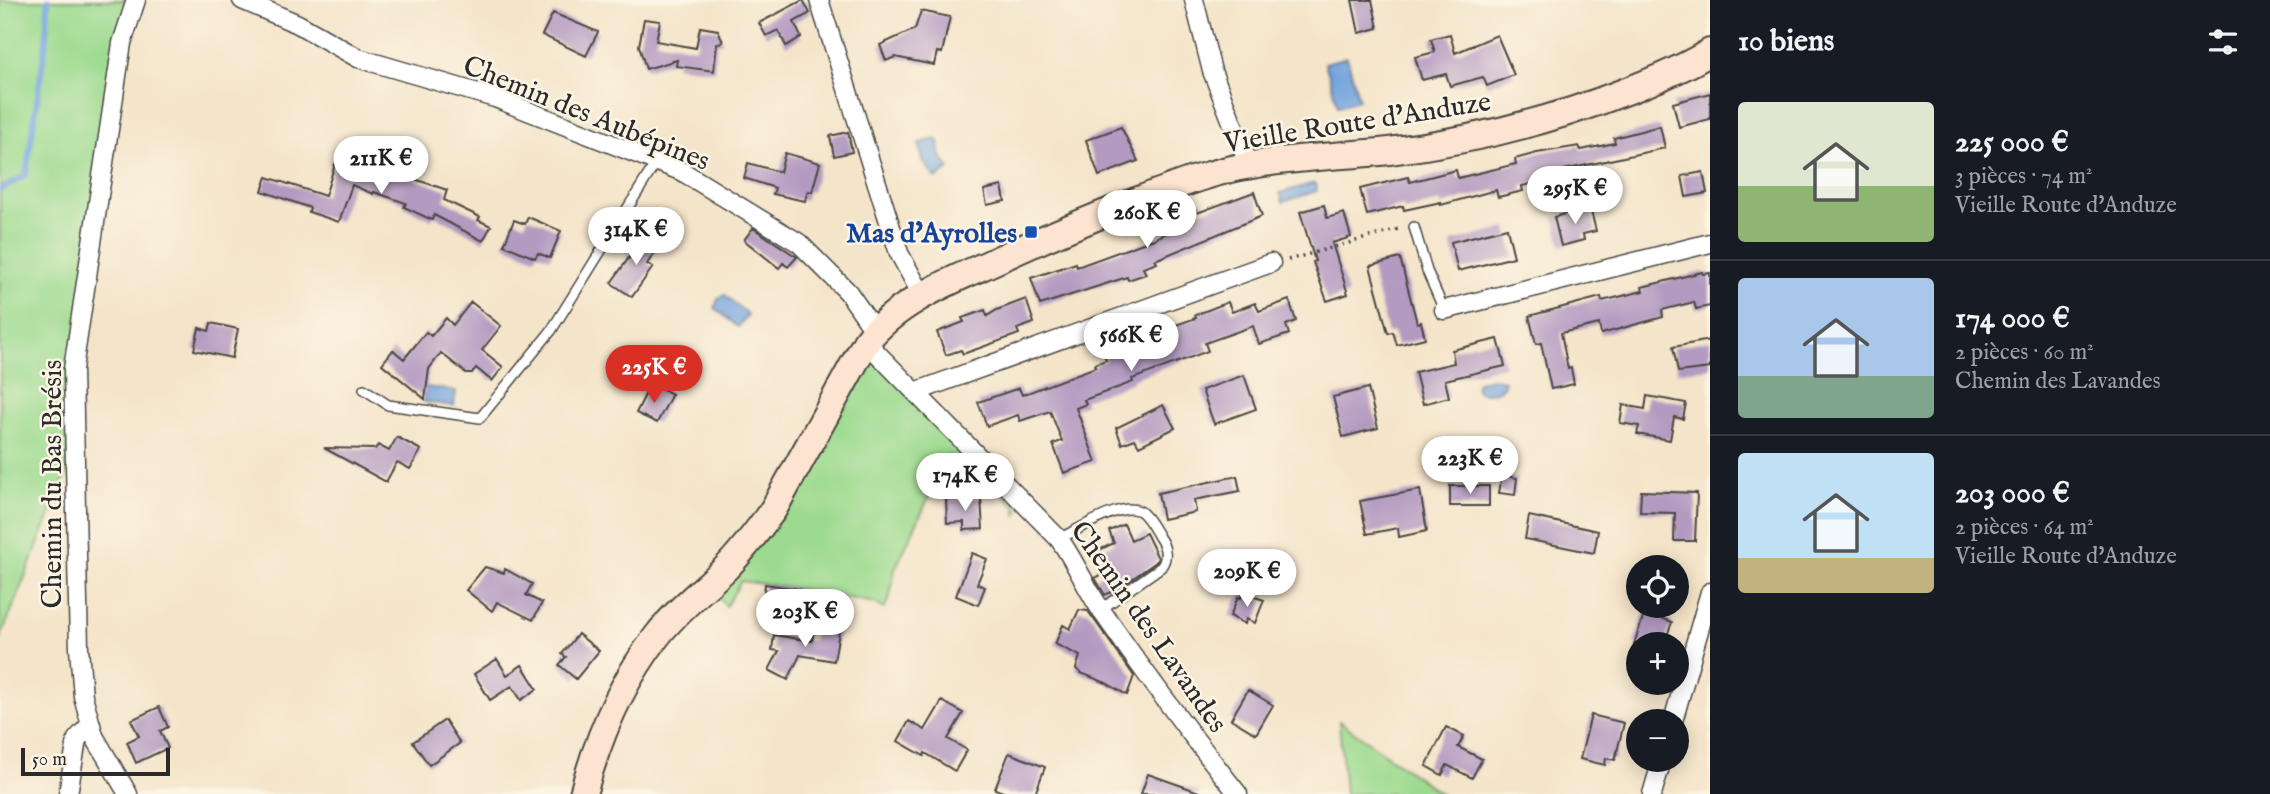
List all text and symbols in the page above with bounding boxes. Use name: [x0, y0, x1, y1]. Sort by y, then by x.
text: 10 biens: [1738, 23, 1834, 61]
icon: filters: [2204, 23, 2242, 61]
street label: Chemin des Aubépines: [458, 49, 715, 180]
street label: Vieille Route d'Anduze: [1220, 85, 1494, 162]
text: 225 000 €: [1955, 124, 2069, 162]
icon: home: [1794, 130, 1878, 214]
pin: 211K €: [324, 136, 438, 196]
text: 211K €: [349, 144, 413, 173]
text: 3 pièces · 74 m²: [1955, 162, 2092, 191]
pin: 295K €: [1518, 166, 1632, 226]
text: 295K €: [1543, 174, 1607, 203]
pin: 260K €: [1090, 190, 1204, 250]
text: Vieille Route d'Anduze: [1955, 191, 2177, 220]
text: 260K €: [1114, 198, 1180, 227]
pin: 314K €: [579, 208, 693, 267]
text: 314K €: [604, 215, 668, 244]
place label: Mas d'Ayrolles: [846, 217, 1017, 252]
marker: Mas d'Ayrolles: [1023, 224, 1039, 240]
text: 174 000 €: [1955, 300, 2070, 338]
icon: home: [1794, 306, 1878, 390]
pin: 566K €: [1074, 314, 1188, 373]
text: 566K €: [1100, 321, 1162, 350]
text: 2 pièces · 60 m²: [1955, 338, 2094, 367]
pin: 225K €: [597, 346, 711, 405]
text: 225K €: [622, 353, 686, 382]
street label: Chemin du Bas Brésis: [36, 360, 71, 608]
text: Chemin des Lavandes: [1955, 367, 2161, 396]
pin: 223K €: [1413, 436, 1527, 496]
text: 223K €: [1437, 444, 1503, 473]
pin: 174K €: [908, 454, 1022, 513]
text: 174K €: [932, 461, 998, 490]
text: 203 000 €: [1955, 475, 2070, 513]
icon: home: [1794, 481, 1878, 565]
text: 2 pièces · 64 m²: [1955, 513, 2094, 542]
street label: Chemin des Lavandes: [1062, 515, 1234, 740]
text: Vieille Route d'Anduze: [1955, 542, 2177, 571]
pin: 209K €: [1190, 550, 1304, 609]
map controls: [1626, 555, 1689, 772]
button: locate: [1626, 555, 1689, 618]
text: 209K €: [1213, 557, 1281, 586]
pin: 203K €: [748, 590, 862, 649]
text: 203K €: [772, 597, 838, 626]
button: +: [1626, 632, 1689, 695]
button: −: [1626, 709, 1689, 772]
scale bar: [21, 745, 170, 777]
text: 50 m: [32, 748, 67, 772]

